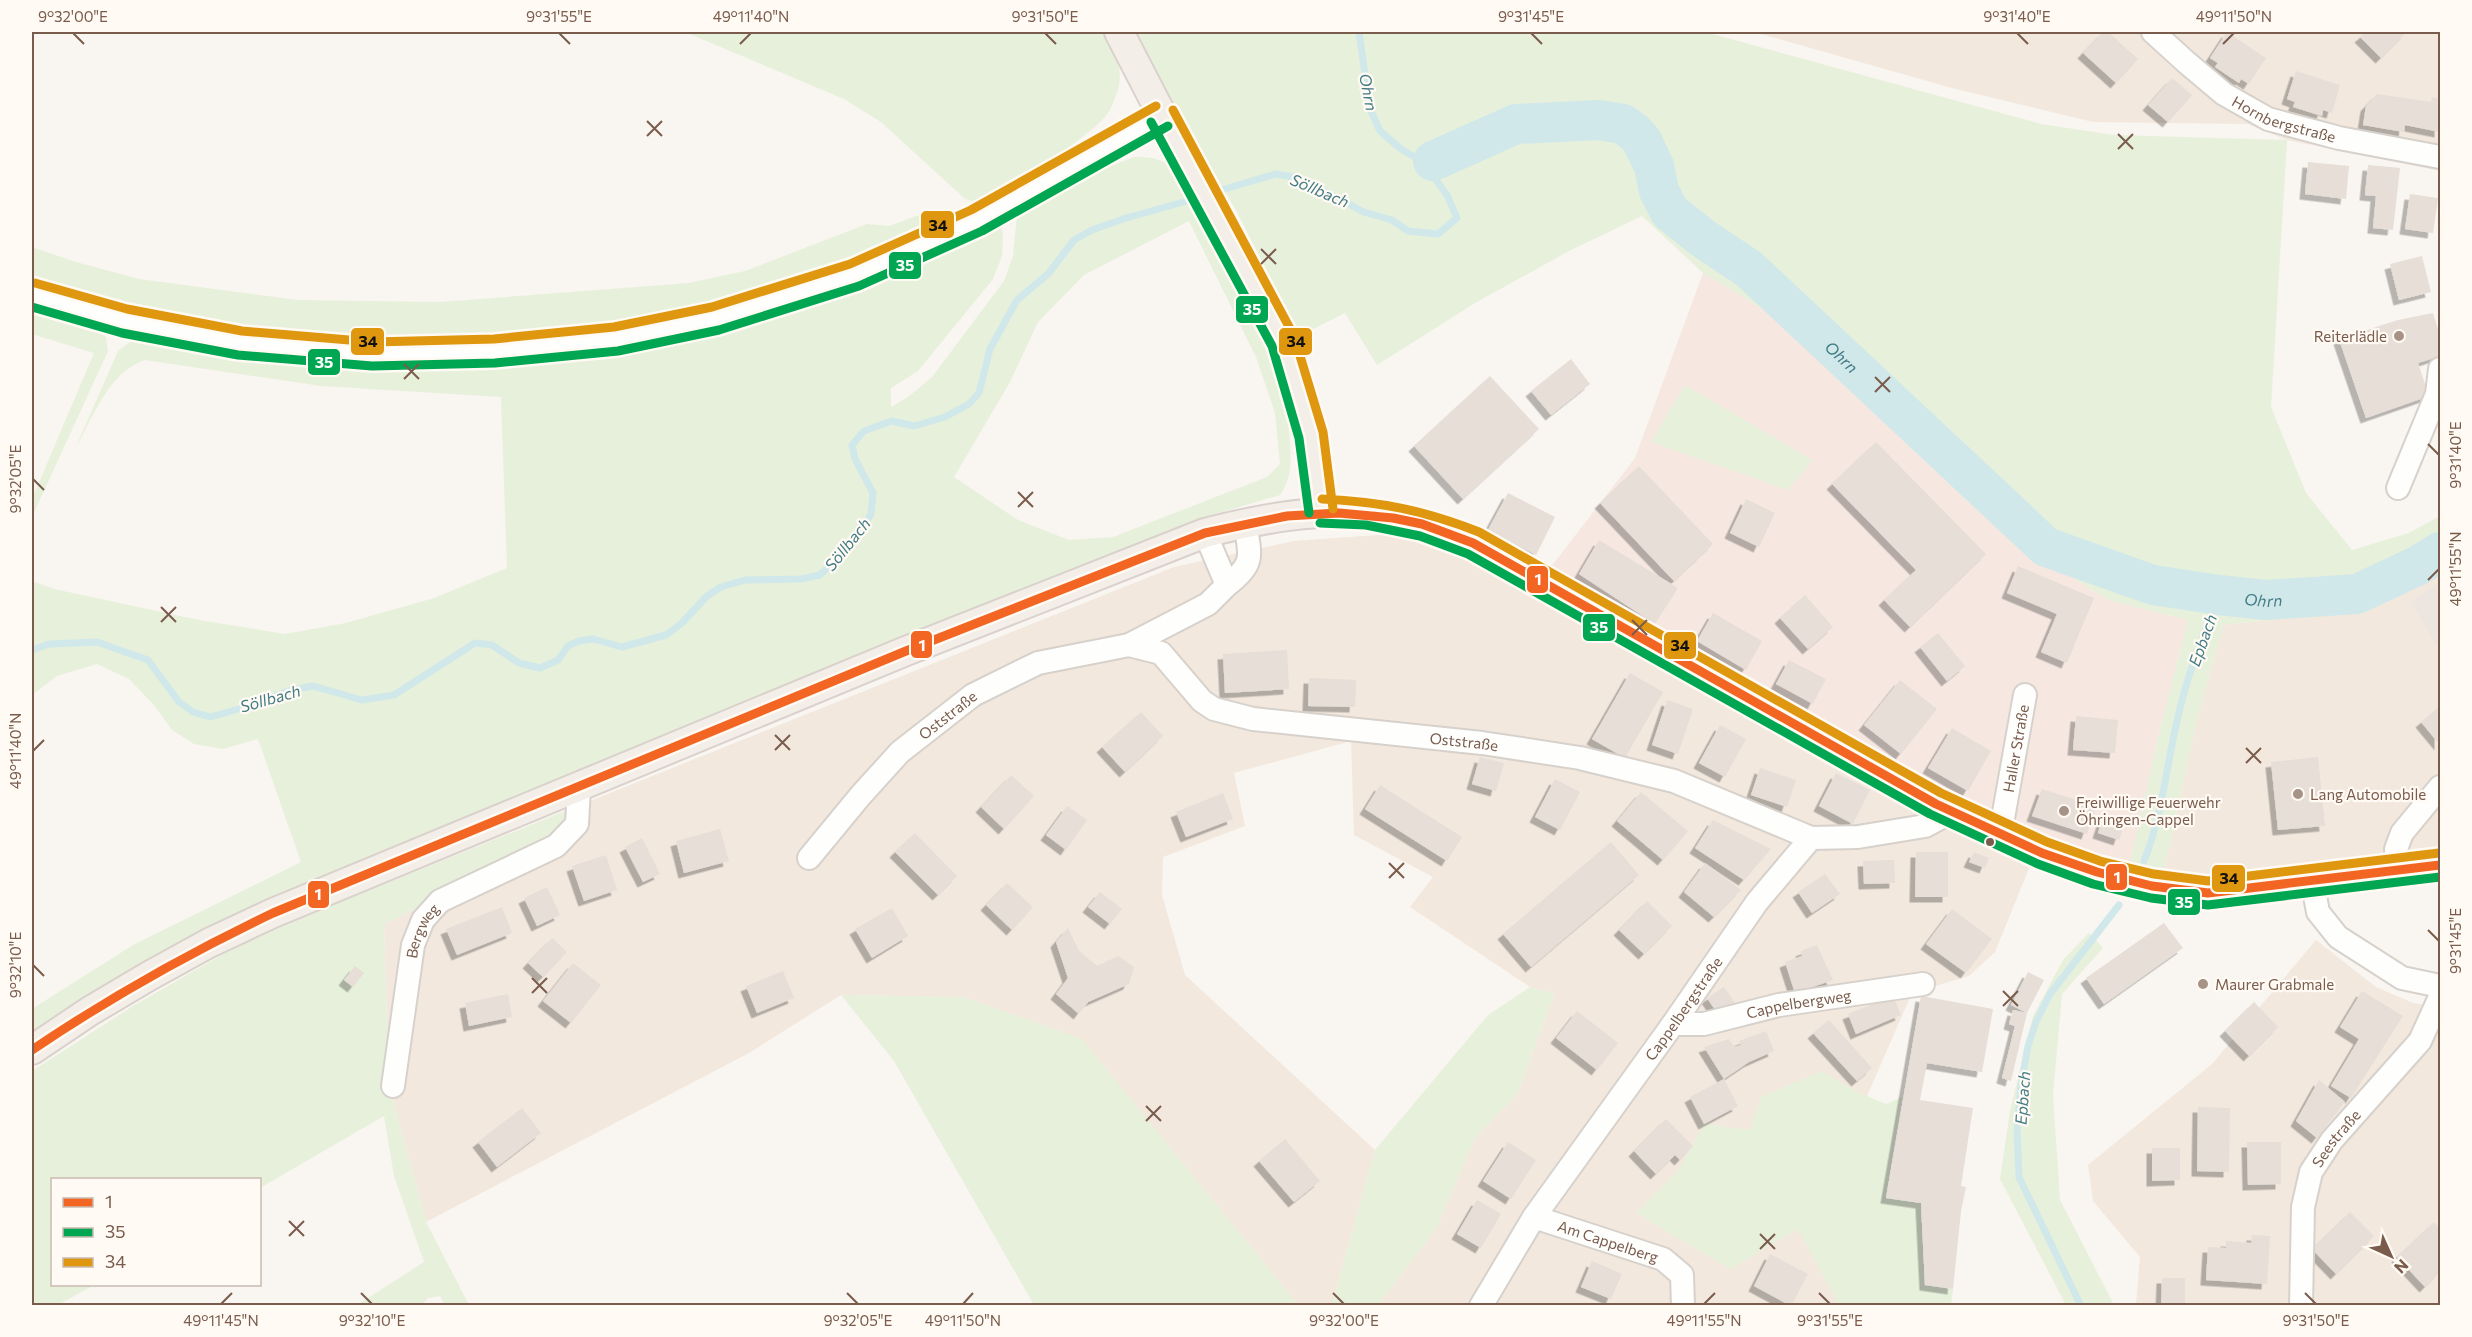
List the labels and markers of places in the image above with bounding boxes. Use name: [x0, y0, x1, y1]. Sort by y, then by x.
place label: Reiterlädle: [2314, 327, 2387, 345]
marker: Reiterlädle: [2392, 329, 2406, 343]
place label: Lang Automobile: [2310, 785, 2426, 803]
marker: Lang Automobile: [2291, 787, 2305, 801]
place label: Freiwillige Feuerwehr Öhringen-Cappel: [2076, 793, 2221, 828]
marker: Freiwillige Feuerwehr Öhringen-Cappel: [2057, 804, 2071, 818]
unlabelled marker: [1984, 836, 1996, 848]
place label: Maurer Grabmale: [2215, 975, 2334, 993]
marker: Maurer Grabmale: [2196, 977, 2210, 991]

